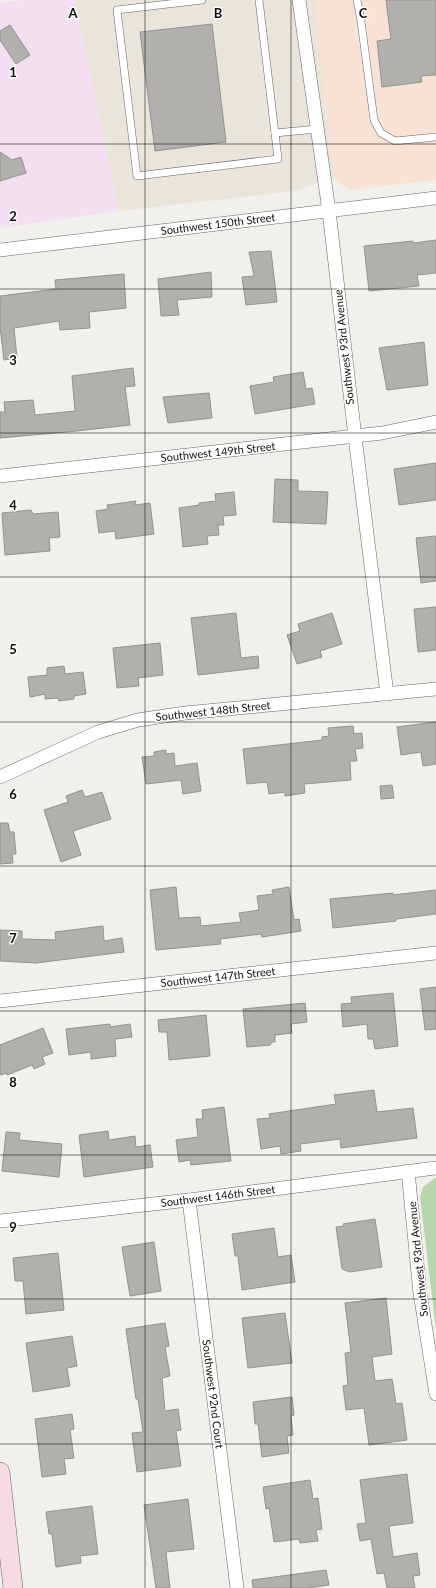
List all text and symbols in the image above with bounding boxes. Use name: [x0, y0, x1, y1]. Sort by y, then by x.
text: A: [67, 5, 78, 21]
text: B: [214, 5, 223, 21]
text: C: [359, 5, 368, 21]
text: 1: [9, 64, 17, 80]
text: 2: [9, 208, 17, 224]
street label: Southwest 150th Street: [160, 210, 276, 237]
street label: Southwest 93rd Avenue: [331, 289, 356, 405]
text: 3: [9, 352, 17, 368]
street label: Southwest 149th Street: [160, 439, 276, 464]
text: 4: [9, 497, 17, 513]
text: 5: [9, 641, 17, 657]
street label: Southwest 148th Street: [155, 698, 271, 723]
text: 6: [9, 786, 17, 802]
text: 7: [9, 930, 17, 946]
street label: Southwest 147th Street: [160, 964, 276, 989]
text: 8: [9, 1074, 17, 1090]
street label: Southwest 146th Street: [160, 1182, 276, 1209]
street label: Southwest 93rd Avenue: [405, 1201, 430, 1317]
text: 9: [9, 1219, 17, 1235]
street label: Southwest 92nd Court: [200, 1339, 227, 1449]

